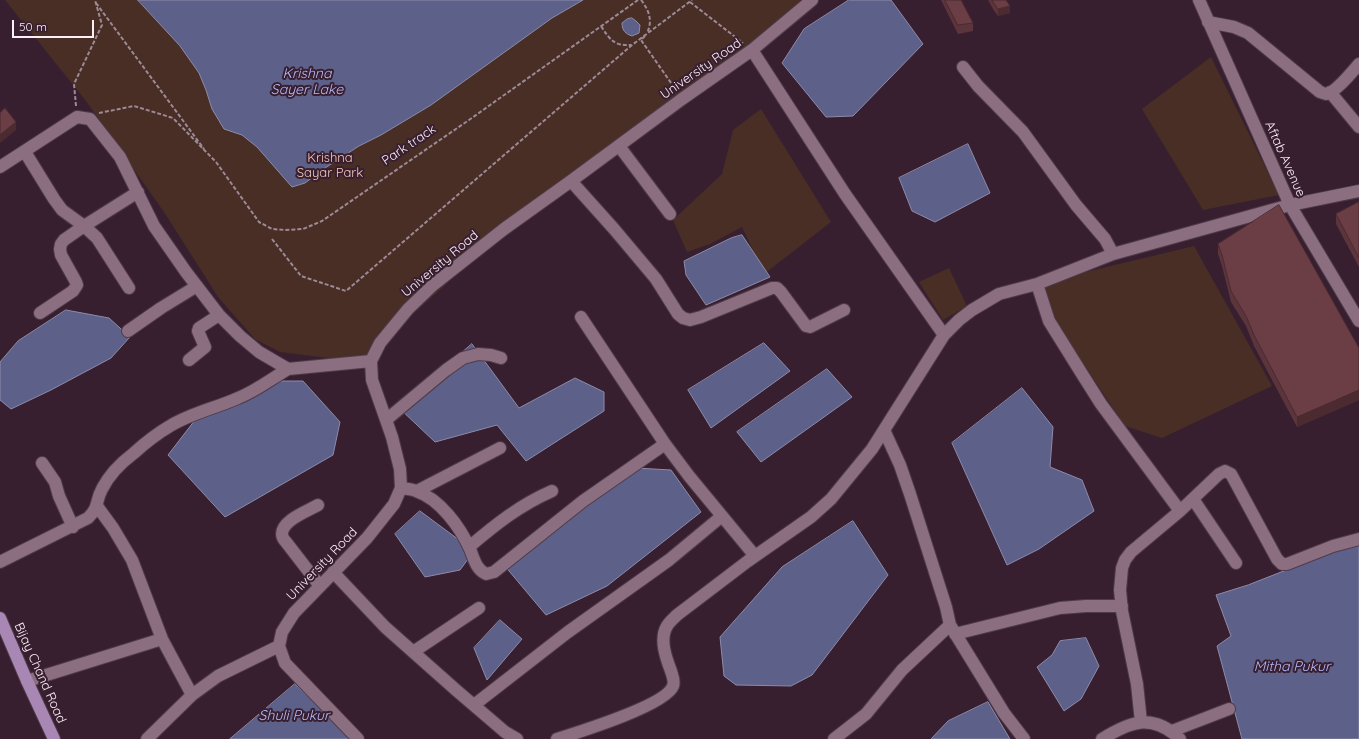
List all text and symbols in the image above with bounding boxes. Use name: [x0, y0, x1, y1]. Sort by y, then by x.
scale bar: [14, 12, 96, 38]
text: 50 m: [19, 19, 47, 34]
street label: University Road: [658, 35, 744, 103]
water label: Krishna Sayer Lake: [271, 66, 343, 98]
street label: Aftab Avenue: [1261, 119, 1309, 199]
street label: Park track: [379, 121, 439, 169]
park label: Krishna Sayar Park: [297, 150, 363, 181]
street label: University Road: [399, 227, 481, 301]
street label: University Road: [283, 524, 361, 604]
street label: Bijay Chand Road: [11, 620, 69, 726]
water label: Mitha Pukur: [1254, 659, 1330, 675]
water label: Shuli Pukur: [259, 708, 329, 724]

